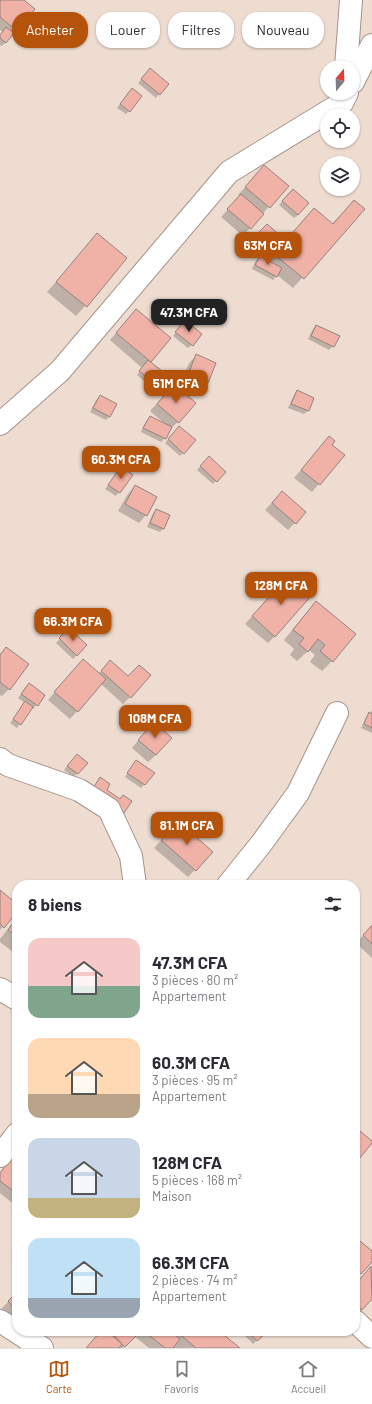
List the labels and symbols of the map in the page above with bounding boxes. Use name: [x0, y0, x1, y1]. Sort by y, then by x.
north arrow: [320, 60, 360, 100]
pin: 63M CFA: [231, 232, 305, 266]
pin: 47.3M CFA: [143, 299, 235, 333]
pin: 51M CFA: [139, 370, 213, 404]
pin: 60.3M CFA: [75, 446, 167, 480]
pin: 128M CFA: [240, 572, 322, 606]
pin: 66.3M CFA: [27, 608, 119, 642]
pin: 108M CFA: [114, 705, 196, 739]
pin: 81.1M CFA: [141, 812, 233, 846]

